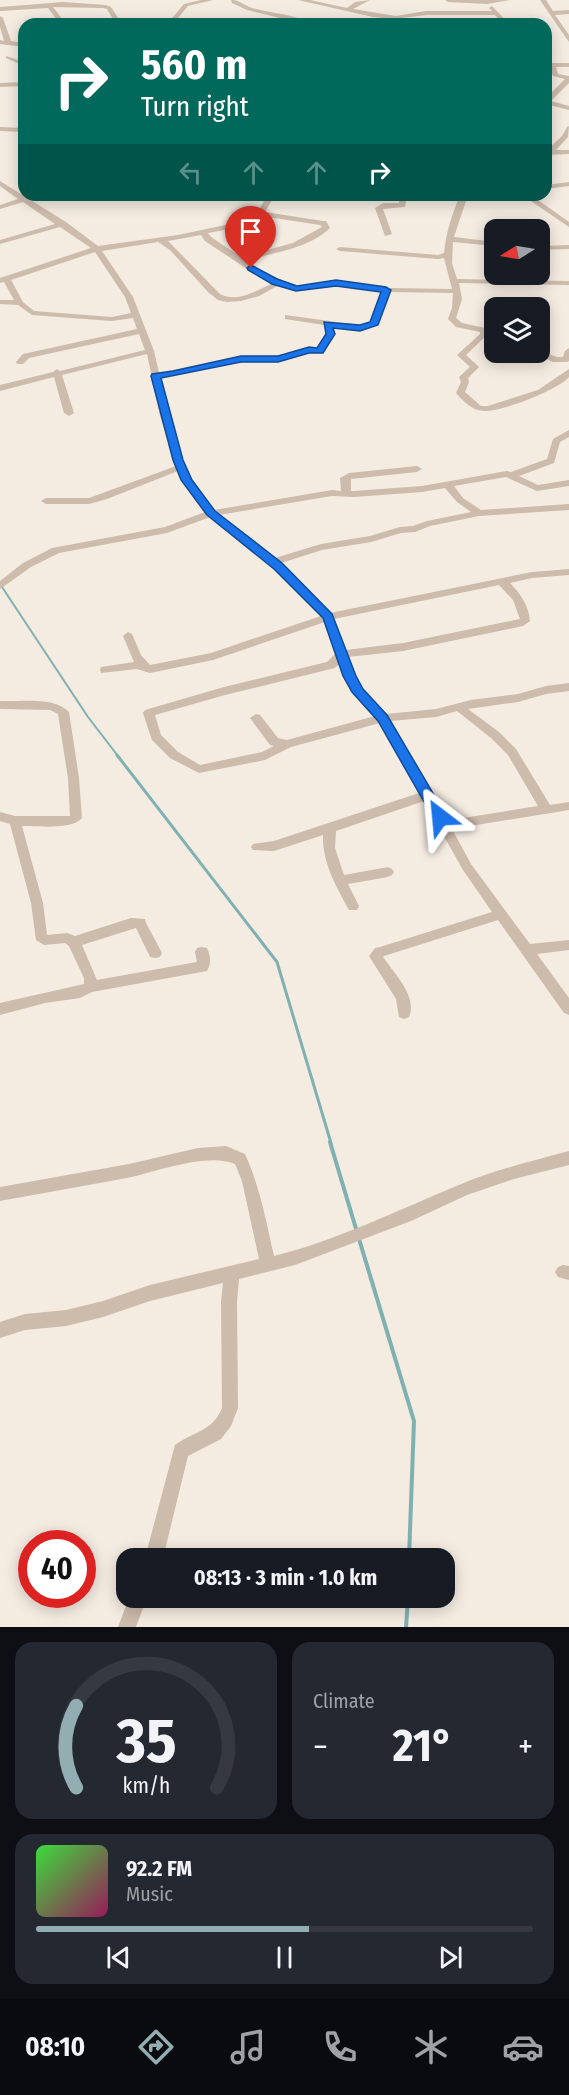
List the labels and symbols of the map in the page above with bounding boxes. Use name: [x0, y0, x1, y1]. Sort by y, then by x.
pin: [225, 206, 276, 268]
north arrow: [484, 219, 550, 285]
position arrow: [408, 785, 472, 849]
speed limit sign: 40: [18, 1530, 96, 1608]

